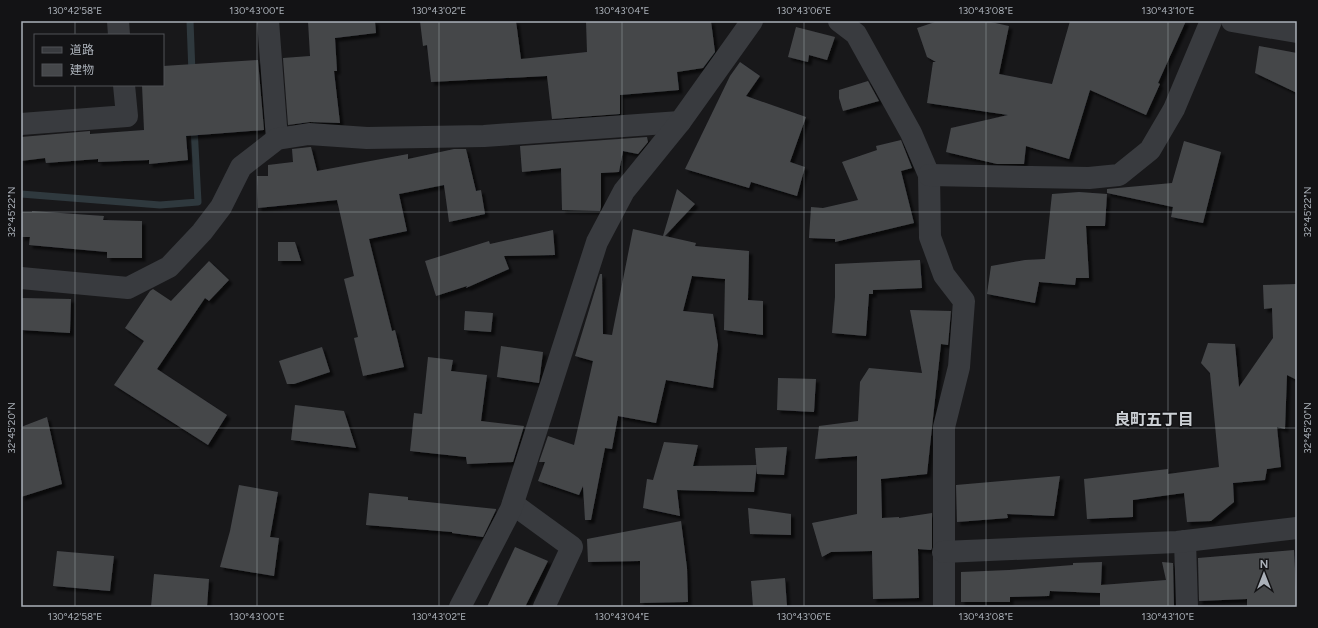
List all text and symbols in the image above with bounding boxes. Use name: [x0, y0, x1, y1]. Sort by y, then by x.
text: 130°42'58"E: [48, 4, 102, 17]
text: 130°43'00"E: [229, 4, 285, 17]
text: 130°43'02"E: [412, 4, 466, 17]
text: 130°43'04"E: [594, 4, 650, 17]
text: 130°43'06"E: [777, 4, 831, 17]
text: 130°43'08"E: [959, 4, 1014, 17]
text: 130°43'10"E: [1142, 4, 1195, 17]
legend: [34, 34, 164, 86]
text: 道路: [70, 43, 94, 57]
text: 建物: [70, 63, 94, 77]
text: 32°45'22"N: [5, 187, 18, 237]
text: 32°45'22"N: [1301, 187, 1314, 237]
text: 32°45'20"N: [5, 402, 18, 454]
text: 32°45'20"N: [1301, 402, 1314, 454]
district label: 良町五丁目: [1114, 410, 1194, 429]
north arrow: [1244, 554, 1284, 594]
text: N: [1260, 558, 1268, 571]
text: 130°42'58"E: [48, 610, 102, 623]
text: 130°43'00"E: [229, 610, 285, 623]
text: 130°43'02"E: [412, 610, 466, 623]
text: 130°43'04"E: [594, 610, 650, 623]
text: 130°43'06"E: [777, 610, 831, 623]
text: 130°43'08"E: [959, 610, 1014, 623]
text: 130°43'10"E: [1142, 610, 1195, 623]

